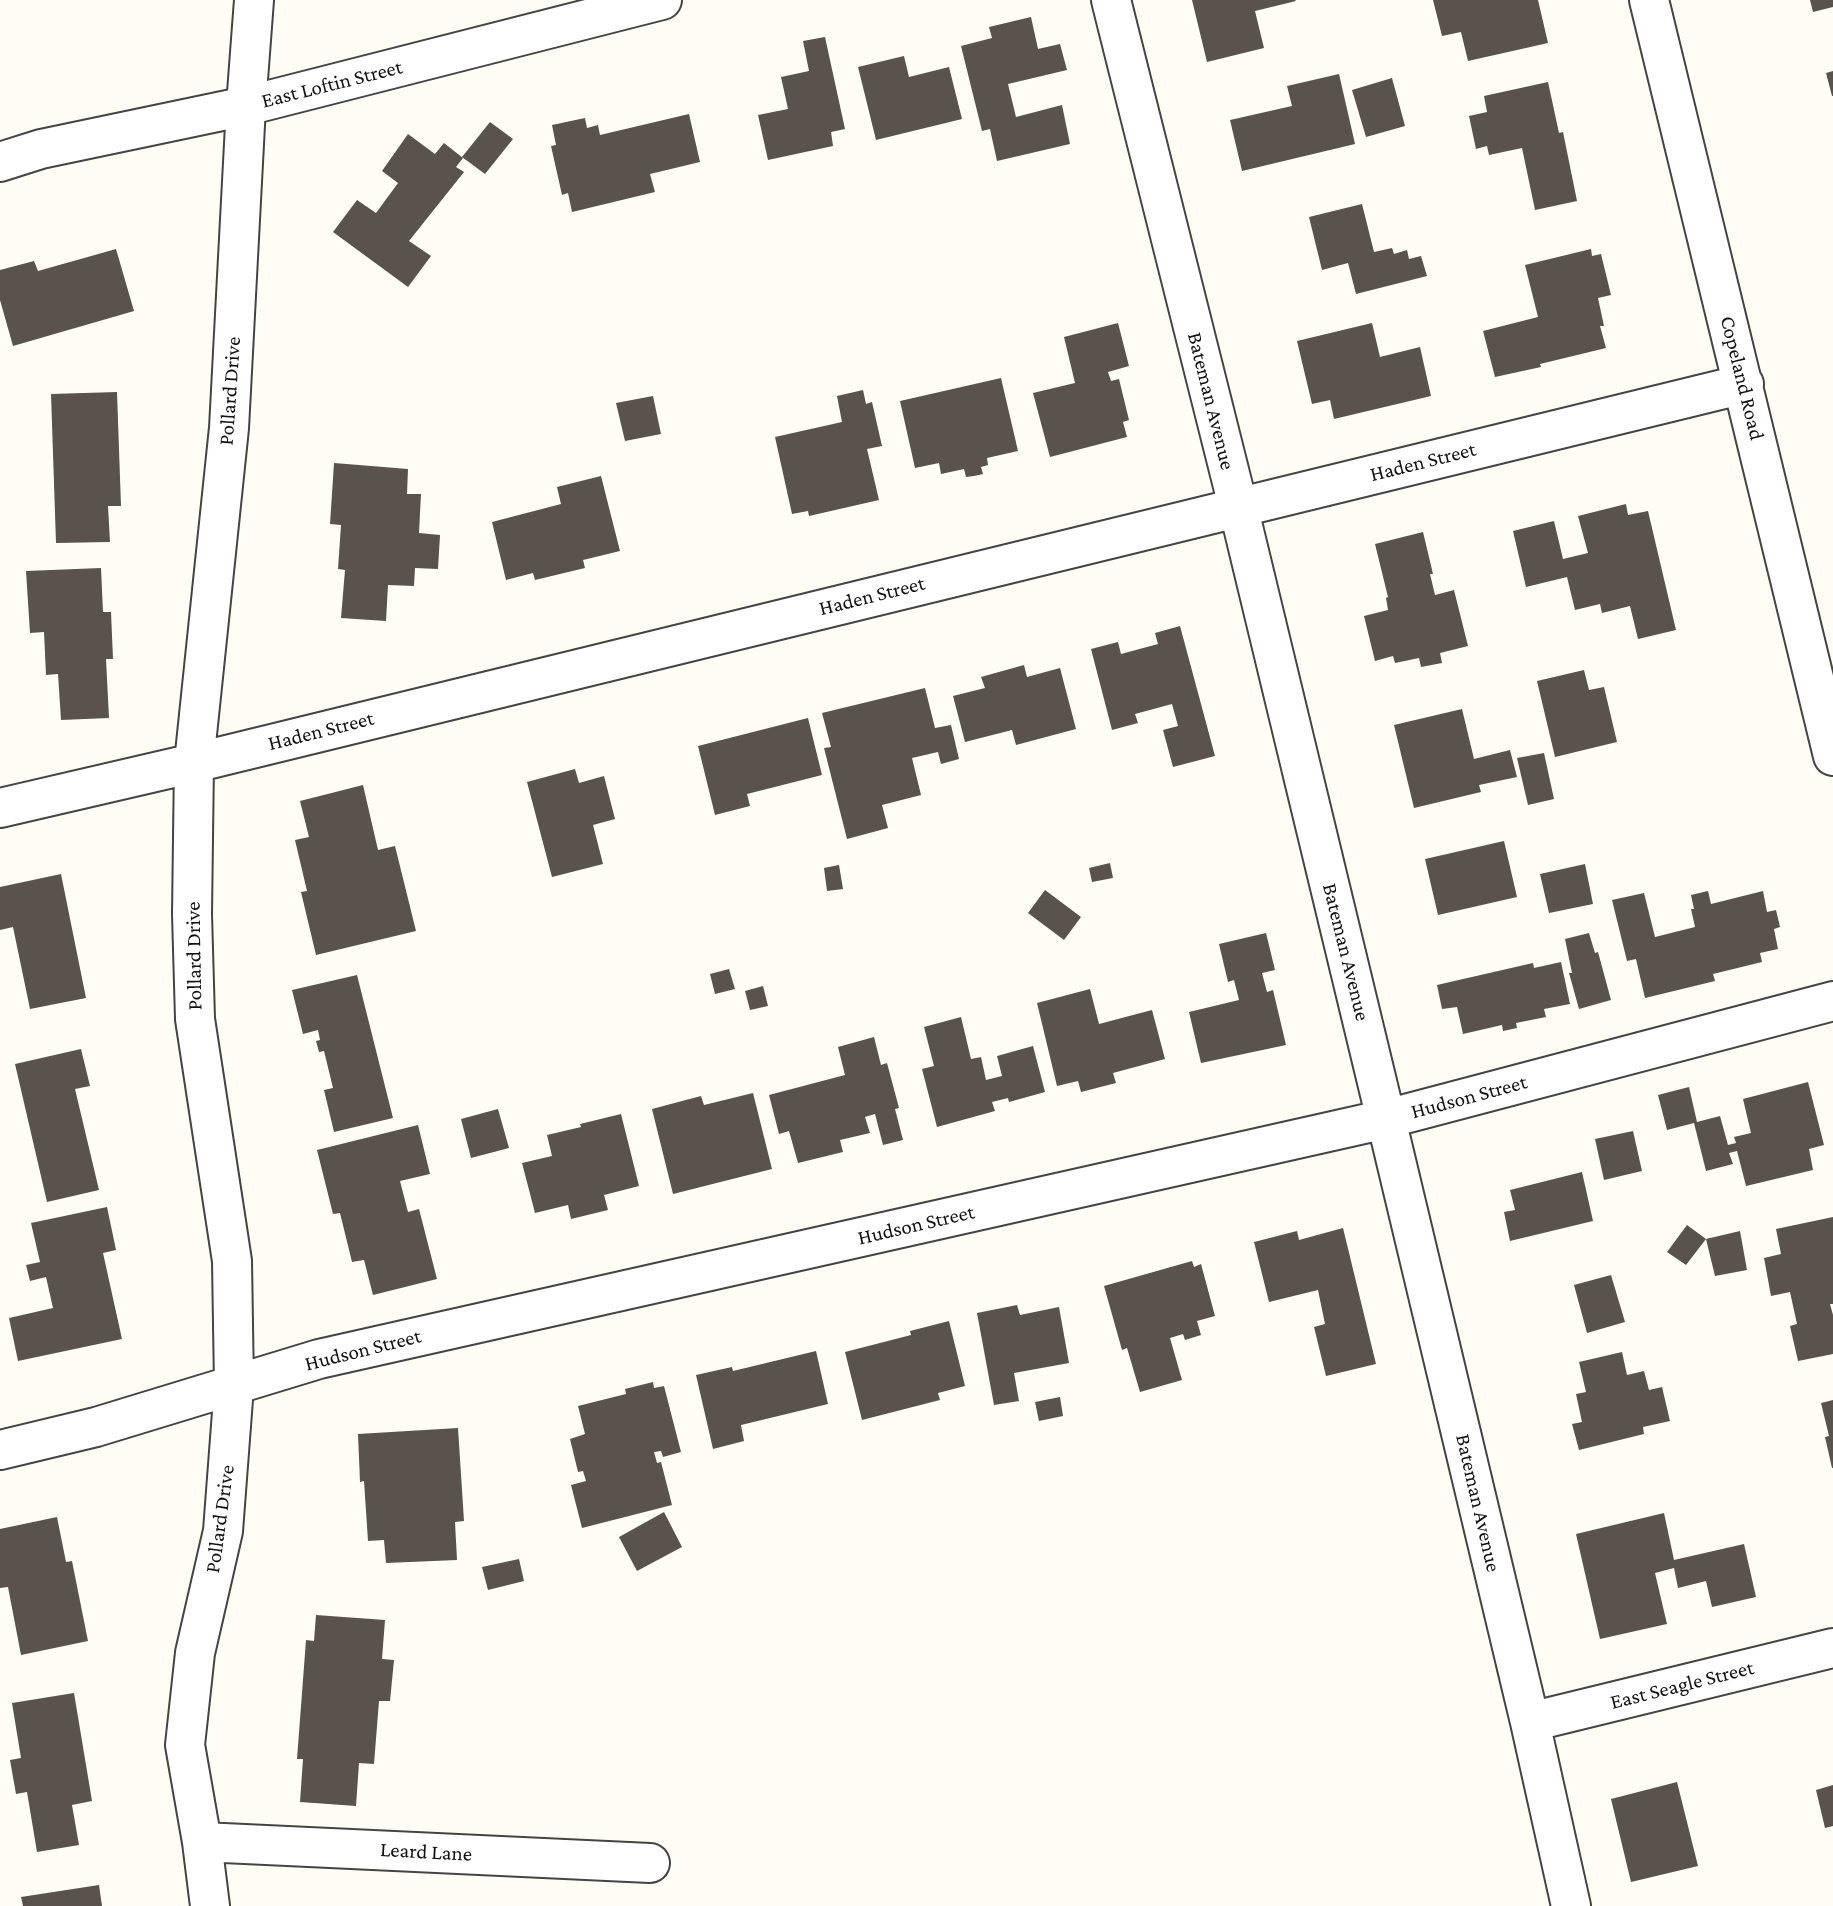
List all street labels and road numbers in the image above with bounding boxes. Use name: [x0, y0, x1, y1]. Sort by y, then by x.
street label: East Loftin Street: [259, 54, 405, 114]
street label: Copeland Road: [1714, 313, 1770, 443]
street label: Bateman Avenue: [1182, 330, 1240, 472]
street label: Pollard Drive: [214, 336, 246, 446]
street label: Haden Street: [1367, 437, 1479, 487]
street label: Haden Street: [816, 571, 928, 621]
street label: Haden Street: [265, 706, 377, 756]
street label: Bateman Avenue: [1317, 881, 1375, 1023]
street label: Pollard Drive: [180, 901, 208, 1011]
street label: Hudson Street: [1408, 1069, 1530, 1125]
street label: Hudson Street: [855, 1199, 977, 1251]
street label: Hudson Street: [302, 1323, 424, 1377]
street label: Bateman Avenue: [1450, 1432, 1506, 1574]
street label: Pollard Drive: [200, 1463, 240, 1575]
street label: East Seagle Street: [1608, 1655, 1756, 1715]
street label: Leard Lane: [379, 1837, 473, 1867]

